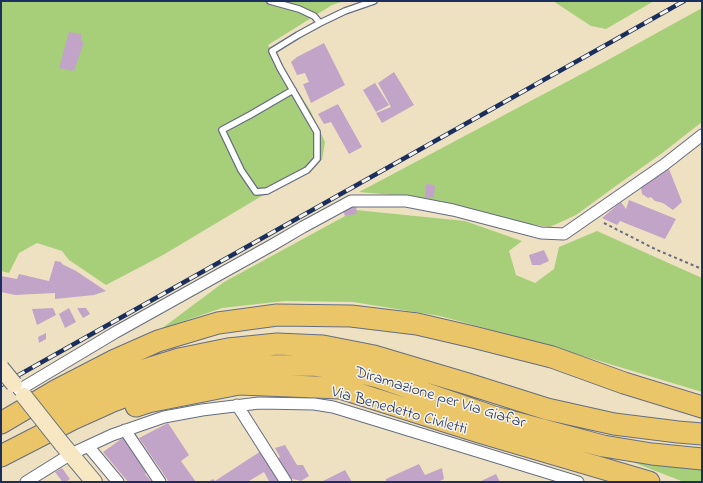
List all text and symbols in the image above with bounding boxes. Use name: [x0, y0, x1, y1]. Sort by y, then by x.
street label: Diramazione per Via Giafar: [352, 364, 528, 434]
street label: Via Benedetto Civiletti: [329, 383, 469, 441]

